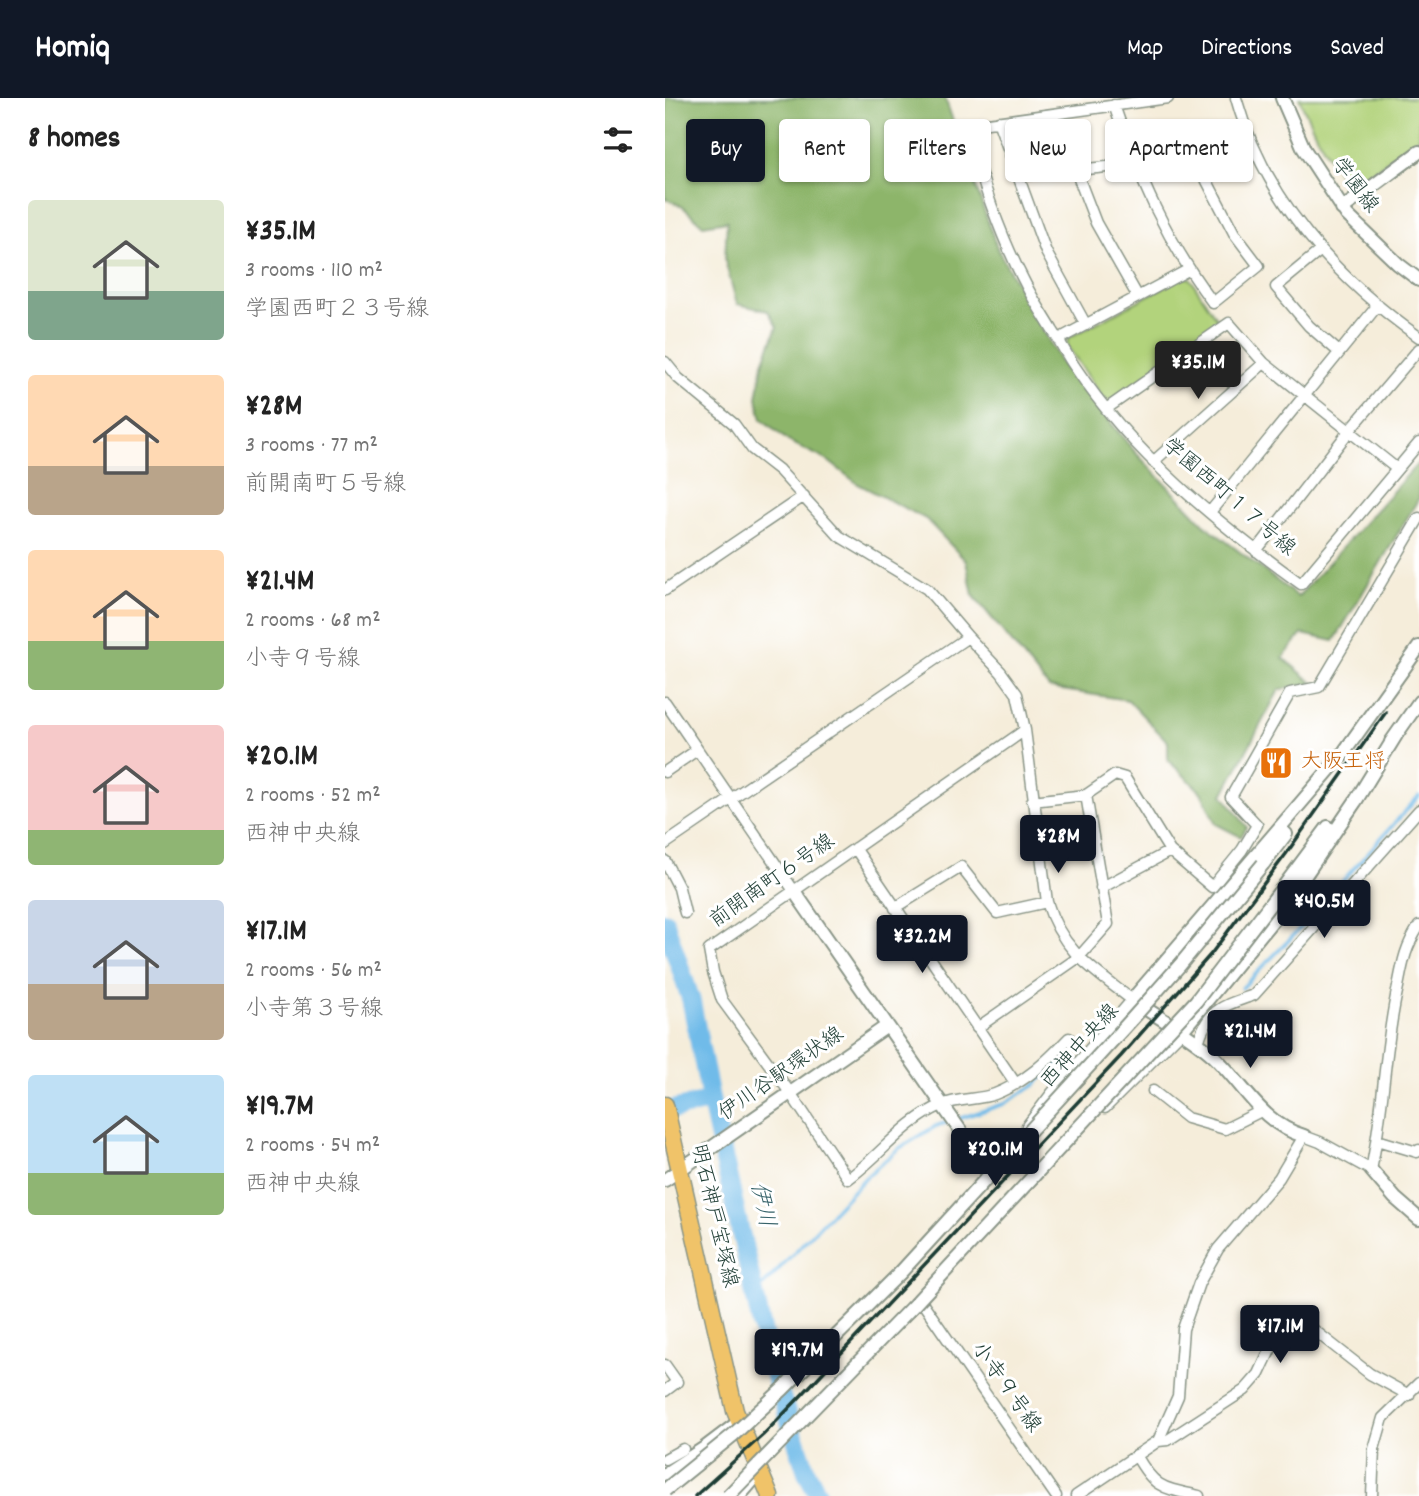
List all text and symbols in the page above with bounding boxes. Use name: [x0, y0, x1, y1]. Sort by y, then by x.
text: Homiq: [35, 26, 110, 73]
text: Map: [1127, 32, 1163, 66]
text: Directions: [1201, 32, 1292, 66]
text: Saved: [1330, 32, 1384, 66]
text: 8 homes: [28, 119, 120, 162]
chip: Buy: [686, 119, 765, 182]
chip: Rent: [779, 119, 870, 182]
chip: Filters: [884, 119, 991, 182]
chip: New: [1005, 119, 1091, 182]
chip: Apartment: [1105, 119, 1253, 182]
icon: filters: [599, 121, 637, 159]
street label: 学園線: [1323, 152, 1385, 220]
text: ¥35.1M: [245, 212, 316, 255]
icon: home: [84, 228, 168, 312]
text: 3 rooms · 110 m²: [245, 255, 383, 288]
text: 学園西町２３号線: [245, 294, 429, 327]
pin: ¥35.1M: [1141, 342, 1255, 401]
text: ¥35.1M: [1171, 347, 1225, 380]
text: ¥28M: [245, 387, 302, 430]
icon: home: [84, 403, 168, 487]
text: 3 rooms · 77 m²: [245, 430, 378, 463]
street label: 学園西町１７号線: [1155, 432, 1301, 564]
text: 前開南町５号線: [245, 469, 406, 502]
text: ¥21.4M: [245, 562, 314, 605]
icon: home: [84, 578, 168, 662]
text: 2 rooms · 68 m²: [245, 605, 381, 638]
text: 小寺９号線: [245, 644, 360, 677]
text: ¥20.1M: [245, 737, 318, 780]
restaurant icon: 大阪王将: [1257, 744, 1295, 782]
place label: 大阪王将: [1301, 748, 1385, 778]
icon: home: [84, 753, 168, 837]
text: 2 rooms · 52 m²: [245, 780, 381, 813]
pin: ¥28M: [1017, 816, 1099, 875]
text: 西神中央線: [245, 819, 360, 852]
text: ¥28M: [1036, 821, 1080, 854]
street label: 前開南町６号線: [704, 828, 842, 936]
pin: ¥40.5M: [1267, 880, 1381, 940]
text: ¥40.5M: [1293, 886, 1355, 919]
text: ¥17.1M: [245, 912, 307, 955]
pin: ¥32.2M: [865, 916, 979, 975]
text: ¥32.2M: [893, 921, 951, 954]
icon: home: [84, 928, 168, 1012]
text: 2 rooms · 56 m²: [245, 955, 382, 988]
text: 小寺第３号線: [245, 994, 383, 1027]
street label: 西神中央線: [1035, 998, 1127, 1096]
pin: ¥21.4M: [1193, 1010, 1307, 1070]
text: ¥21.4M: [1223, 1016, 1277, 1049]
street label: 伊川谷駅環状線: [713, 1021, 851, 1129]
text: ¥19.7M: [245, 1087, 314, 1130]
icon: home: [84, 1103, 168, 1187]
pin: ¥20.1M: [938, 1128, 1052, 1188]
text: 2 rooms · 54 m²: [245, 1130, 380, 1163]
text: ¥20.1M: [967, 1134, 1023, 1167]
street label: 明石神戸宝塚線: [682, 1141, 744, 1291]
text: 西神中央線: [245, 1169, 360, 1202]
water label: 伊川: [740, 1179, 782, 1231]
pin: ¥17.1M: [1223, 1306, 1337, 1365]
text: ¥17.1M: [1256, 1311, 1304, 1344]
pin: ¥19.7M: [740, 1330, 854, 1389]
text: ¥19.7M: [771, 1335, 823, 1368]
street label: 小寺９号線: [963, 1336, 1047, 1440]

